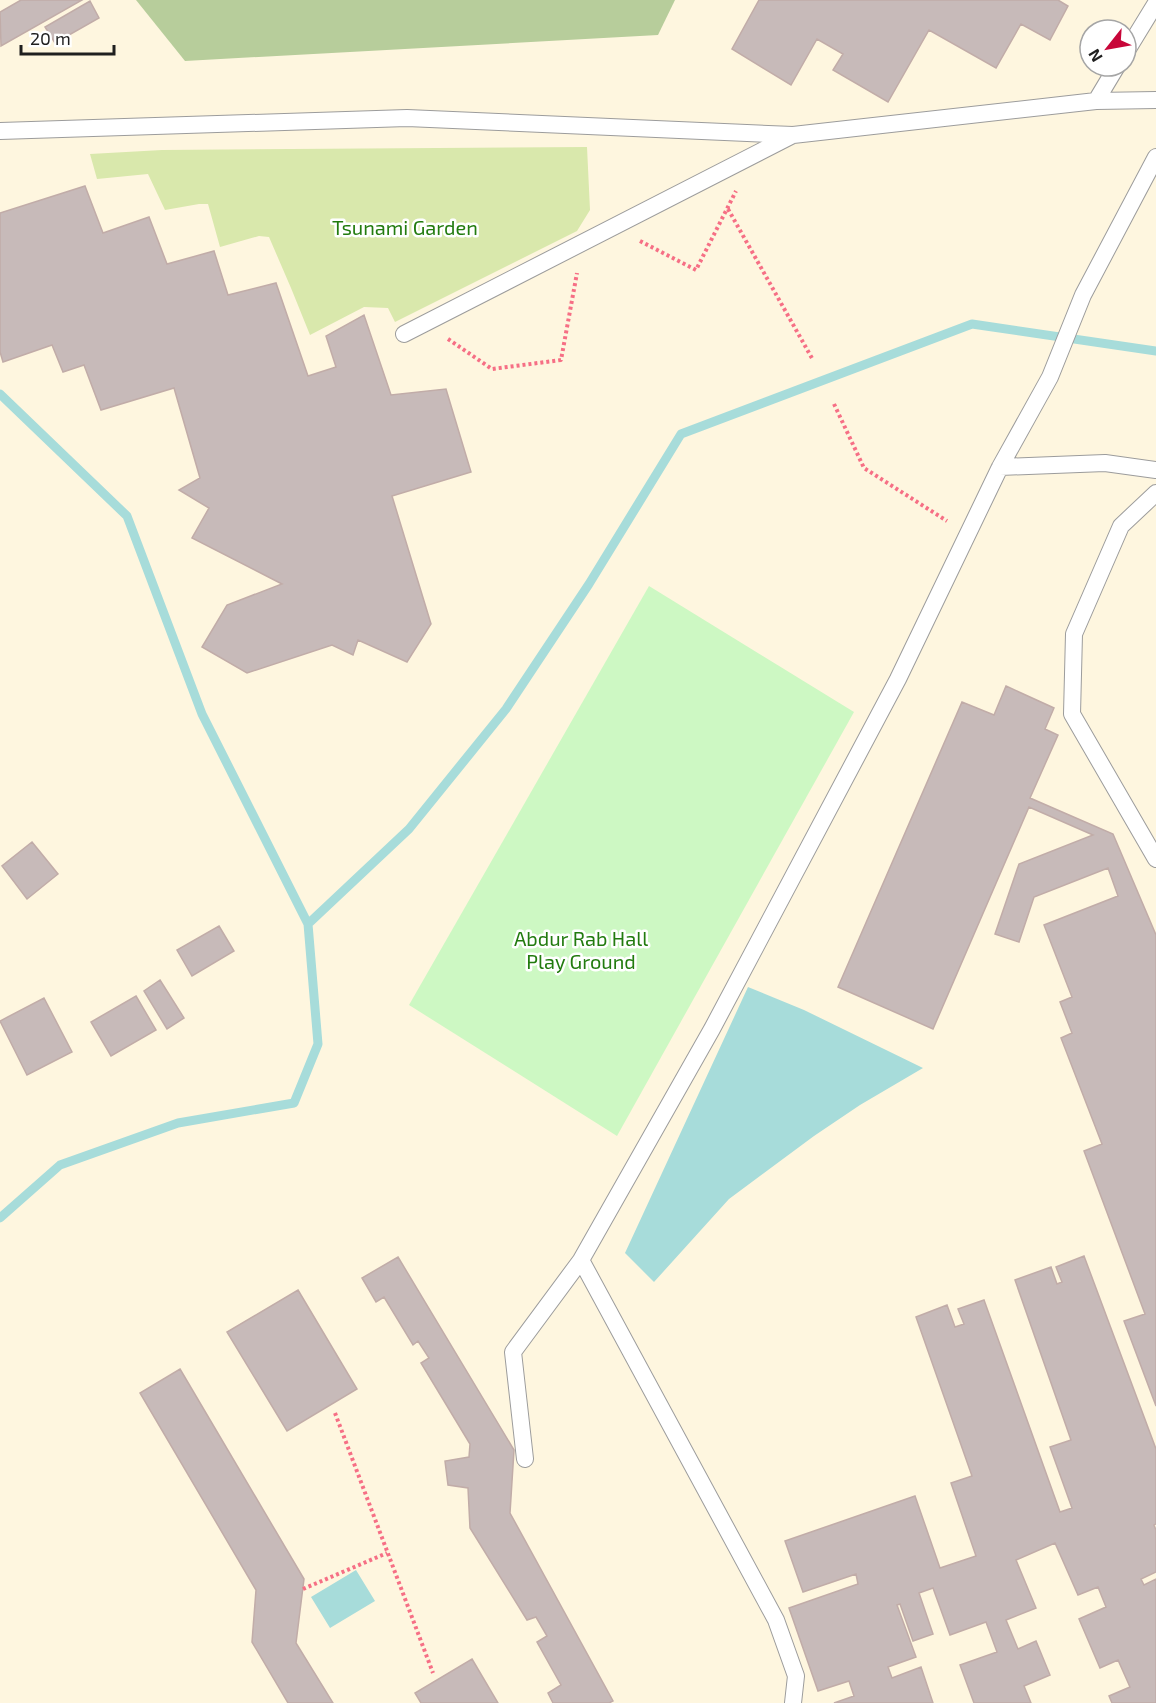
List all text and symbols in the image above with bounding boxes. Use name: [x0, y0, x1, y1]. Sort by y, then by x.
scale bar: [21, 18, 114, 56]
north arrow: [1078, 18, 1138, 78]
text: 20 m: [30, 27, 71, 49]
text: N: [1084, 46, 1106, 66]
park label: Tsunami Garden: [332, 215, 478, 239]
park label: Abdur Rab Hall Play Ground: [514, 926, 648, 973]

